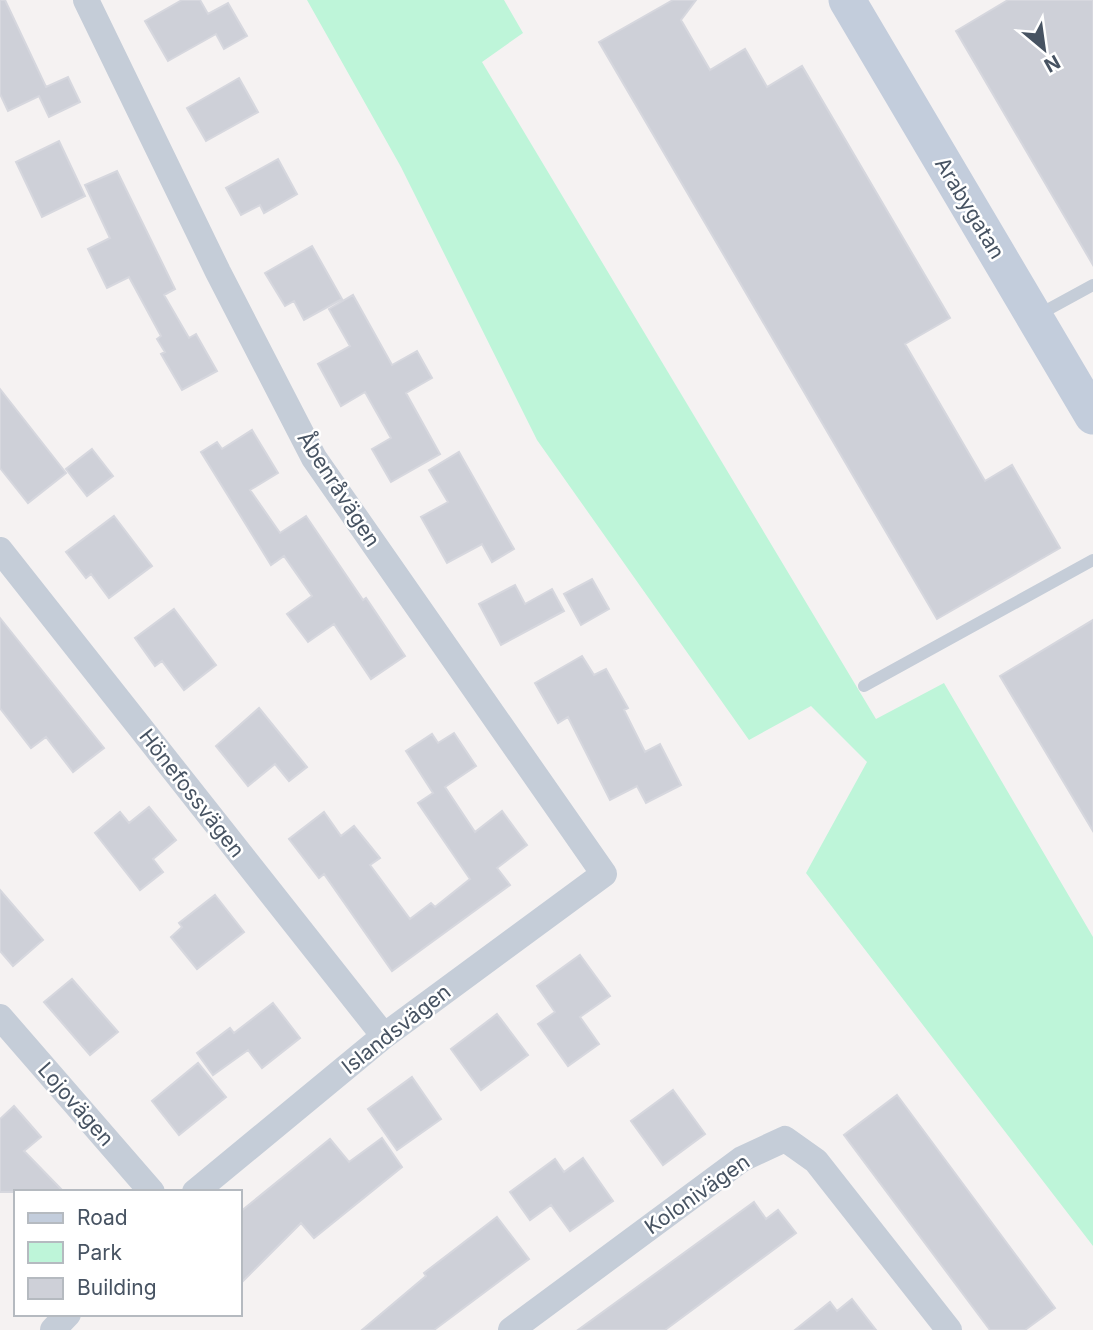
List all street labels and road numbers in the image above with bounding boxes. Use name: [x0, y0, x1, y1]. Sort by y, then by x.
street label: Arabygatan: [930, 153, 1010, 263]
street label: Åbenråvägen: [292, 426, 387, 551]
street label: Hönefossvägen: [134, 724, 250, 862]
street label: Islandsvägen: [337, 979, 455, 1079]
street label: Lojovägen: [33, 1057, 119, 1151]
street label: Kolonivägen: [640, 1149, 754, 1239]

